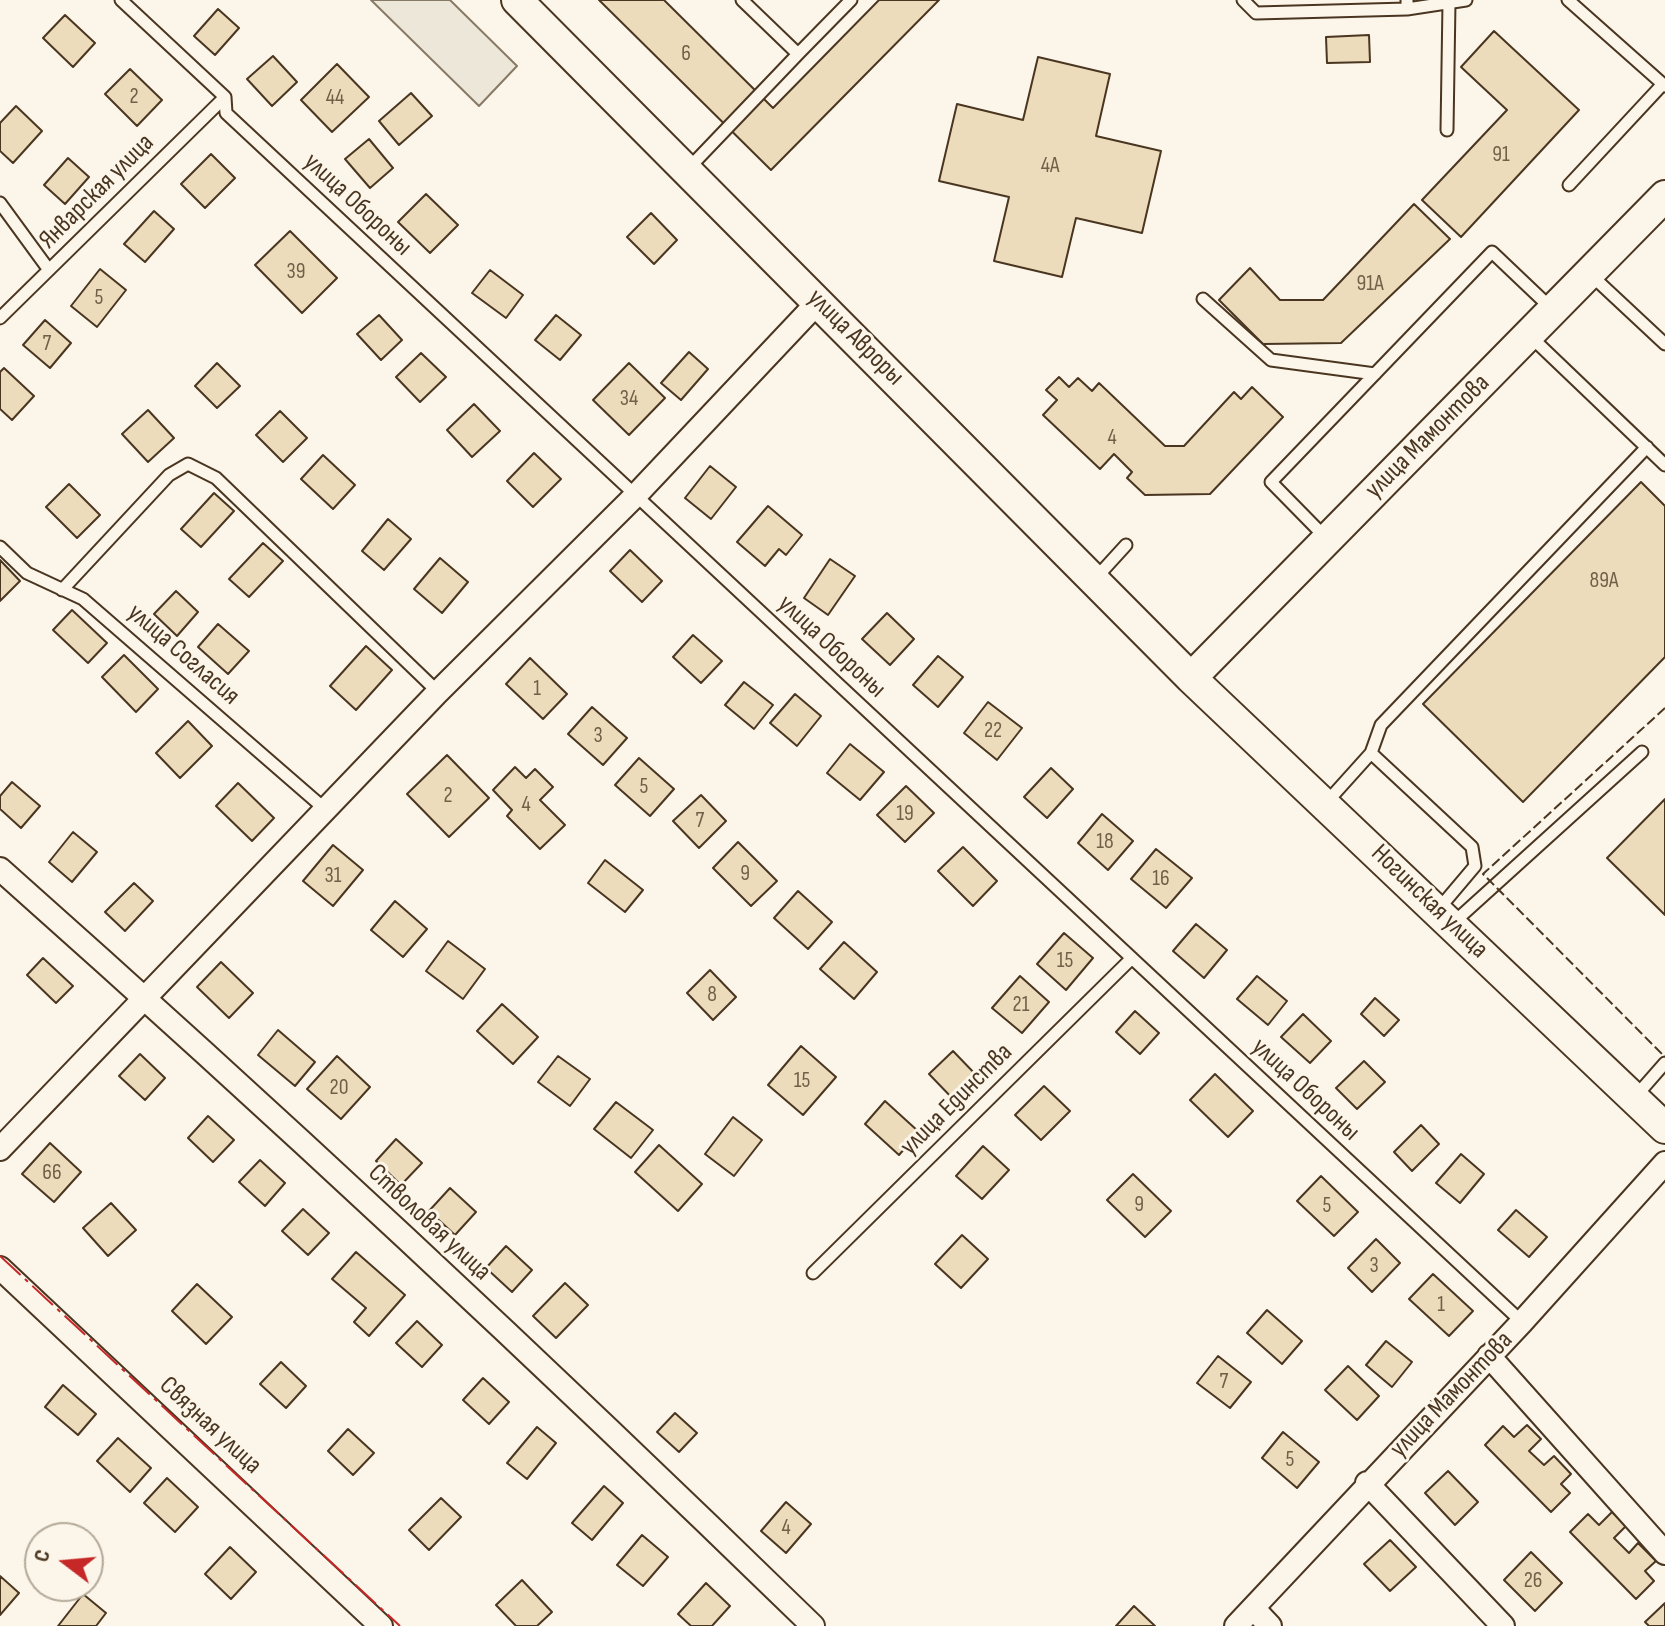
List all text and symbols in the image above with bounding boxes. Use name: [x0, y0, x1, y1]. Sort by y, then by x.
house number: 6: [681, 41, 691, 67]
house number: 2: [129, 84, 139, 110]
house number: 44: [326, 85, 344, 111]
street label: Январская улица: [33, 128, 161, 256]
house number: 91: [1492, 142, 1510, 168]
street label: улица Обороны: [296, 147, 418, 263]
house number: 4А: [1041, 153, 1059, 179]
house number: 39: [287, 259, 305, 285]
house number: 91А: [1356, 271, 1384, 297]
street label: улица Авроры: [800, 283, 910, 393]
house number: 5: [95, 285, 103, 311]
house number: 7: [43, 331, 51, 357]
street label: улица Мамонтова: [1359, 368, 1497, 506]
house number: 34: [620, 386, 638, 412]
house number: 4: [1107, 425, 1117, 451]
house number: 89А: [1590, 568, 1618, 594]
street label: улица Обороны: [770, 589, 892, 705]
street label: улица Согласия: [120, 598, 246, 712]
house number: 1: [533, 676, 541, 702]
house number: 22: [984, 718, 1002, 744]
house number: 3: [593, 723, 603, 749]
house number: 5: [640, 774, 648, 800]
house number: 2: [443, 783, 453, 809]
house number: 4: [521, 792, 531, 818]
house number: 19: [896, 801, 914, 827]
house number: 7: [696, 808, 704, 834]
house number: 18: [1096, 829, 1114, 855]
street label: Ногинская улица: [1364, 839, 1494, 965]
house number: 9: [740, 861, 750, 887]
house number: 31: [325, 863, 341, 889]
house number: 16: [1152, 866, 1170, 892]
house number: 15: [1057, 948, 1073, 974]
house number: 8: [707, 982, 717, 1008]
house number: 21: [1013, 992, 1029, 1018]
street label: улица Обороны: [1244, 1032, 1366, 1148]
street label: улица Единства: [894, 1037, 1020, 1163]
house number: 15: [794, 1068, 810, 1094]
house number: 20: [330, 1075, 348, 1101]
street label: Стволовая улица: [361, 1158, 497, 1288]
house number: 66: [42, 1160, 62, 1186]
house number: 9: [1134, 1192, 1144, 1218]
house number: 5: [1323, 1193, 1331, 1219]
house number: 3: [1369, 1253, 1379, 1279]
house number: 1: [1437, 1292, 1445, 1318]
street label: улица Мамонтова: [1384, 1326, 1520, 1464]
house number: 7: [1220, 1369, 1228, 1395]
street label: Связная улица: [152, 1371, 268, 1481]
house number: 5: [1286, 1447, 1294, 1473]
house number: 4: [781, 1515, 791, 1541]
north arrow: [24, 1522, 104, 1602]
text: С: [28, 1547, 57, 1565]
house number: 26: [1524, 1568, 1542, 1594]

